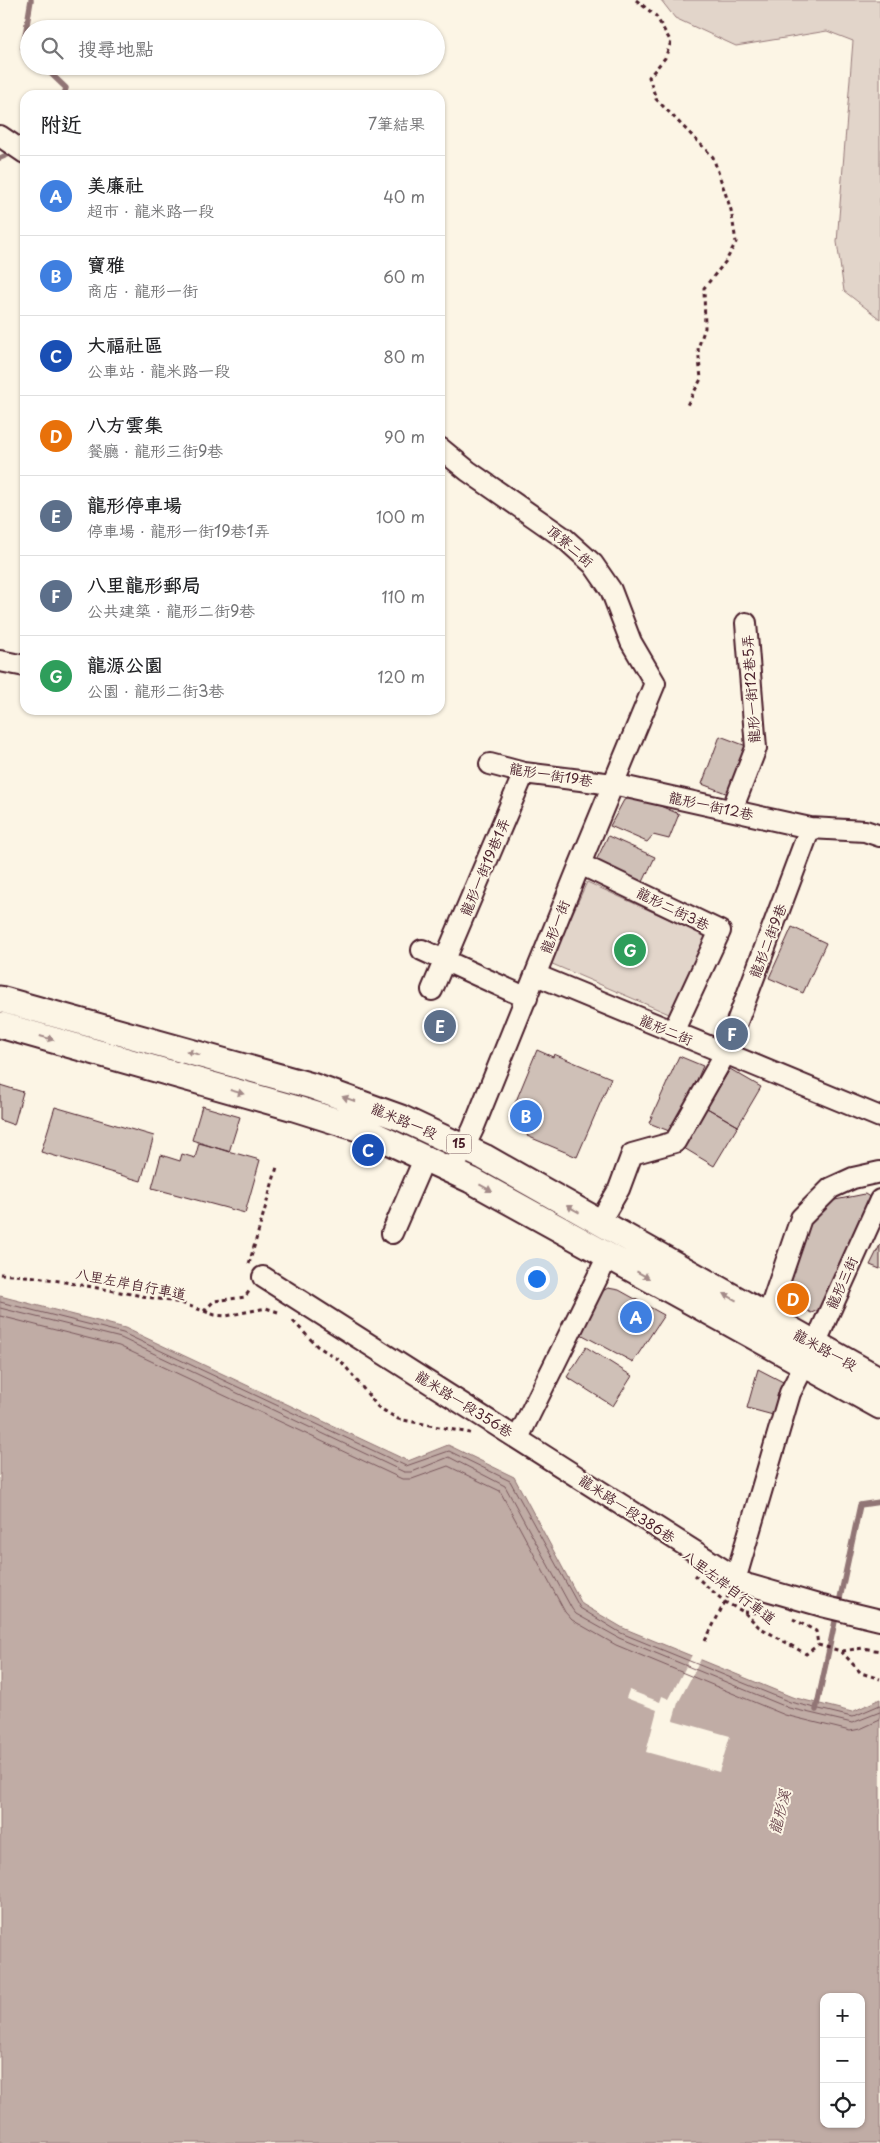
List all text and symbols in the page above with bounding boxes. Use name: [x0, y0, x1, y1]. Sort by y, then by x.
search box: [20, 20, 445, 75]
icon: search: [38, 34, 66, 62]
text: 搜尋地點: [78, 34, 154, 62]
text: 附近: [40, 107, 82, 139]
text: 7筆結果: [368, 111, 425, 135]
text: 美廉社: [87, 170, 144, 198]
text: A: [50, 184, 62, 208]
text: 40 m: [383, 184, 425, 208]
text: 超市 · 龍米路一段: [87, 198, 214, 222]
text: 寶雅: [87, 250, 125, 278]
text: B: [51, 264, 61, 288]
text: 60 m: [383, 264, 425, 288]
text: 商店 · 龍形一街: [87, 278, 198, 302]
text: 大福社區: [87, 330, 163, 358]
text: C: [50, 344, 62, 368]
text: 80 m: [383, 344, 425, 368]
text: 公車站 · 龍米路一段: [87, 358, 230, 382]
text: 八方雲集: [87, 410, 163, 438]
text: D: [50, 424, 62, 448]
text: 90 m: [384, 424, 425, 448]
text: 餐廳 · 龍形三街9巷: [87, 438, 223, 462]
text: 龍形停車場: [87, 490, 182, 518]
text: E: [51, 504, 61, 528]
text: 100 m: [376, 504, 425, 528]
text: 停車場 · 龍形一街19巷1弄: [87, 518, 270, 542]
street label: 頂寮二街: [542, 519, 598, 572]
text: 八里龍形郵局: [87, 570, 201, 598]
text: F: [51, 584, 61, 608]
text: 110 m: [382, 584, 425, 608]
text: 公共建築 · 龍形二街9巷: [87, 598, 255, 622]
street label: 龍形一街12巷5弄: [736, 634, 765, 744]
text: 龍源公園: [87, 650, 163, 678]
text: G: [49, 664, 63, 688]
text: 120 m: [378, 664, 425, 688]
text: 公園 · 龍形二街3巷: [87, 678, 225, 702]
street label: 龍形一街19巷: [508, 758, 595, 792]
street label: 龍形一街12巷: [667, 786, 756, 825]
street label: 龍形一街19巷1弄: [454, 814, 515, 919]
street label: 龍形二街3巷: [633, 882, 714, 936]
street label: 龍形一街: [535, 897, 574, 957]
street label: 龍形二街9巷: [744, 900, 792, 981]
pin: G: [614, 931, 646, 969]
pin: E: [424, 1007, 456, 1045]
street label: 龍形二街: [636, 1009, 696, 1050]
pin: F: [716, 1015, 748, 1053]
one-way arrow: [39, 1034, 55, 1042]
one-way arrow: [186, 1049, 201, 1057]
one-way arrow: [230, 1088, 245, 1096]
one-way arrow: [342, 1095, 357, 1102]
street label: 龍米路一段: [368, 1097, 441, 1144]
pin: B: [510, 1097, 542, 1135]
pin: C: [352, 1131, 384, 1169]
road number: 15: [446, 1134, 472, 1154]
one-way arrow: [478, 1184, 493, 1192]
one-way arrow: [567, 1204, 580, 1213]
street label: 龍形三街: [821, 1253, 863, 1313]
street label: 八里左岸自行車道: [74, 1263, 188, 1305]
your location: [524, 1266, 550, 1292]
one-way arrow: [636, 1271, 650, 1280]
pin: D: [777, 1280, 809, 1318]
one-way arrow: [723, 1293, 738, 1301]
pin: A: [620, 1298, 652, 1336]
street label: 龍米路一段: [790, 1323, 861, 1376]
street label: 龍米路一段356巷: [411, 1365, 518, 1443]
street label: 龍米路一段386巷: [575, 1469, 681, 1548]
street label: 八里左岸自行車道: [678, 1545, 780, 1629]
water label: 龍形溪: [762, 1786, 795, 1836]
map controls: [820, 1993, 865, 2128]
button: +: [820, 1993, 865, 2038]
button: −: [820, 2038, 865, 2083]
button: locate: [820, 2083, 865, 2128]

